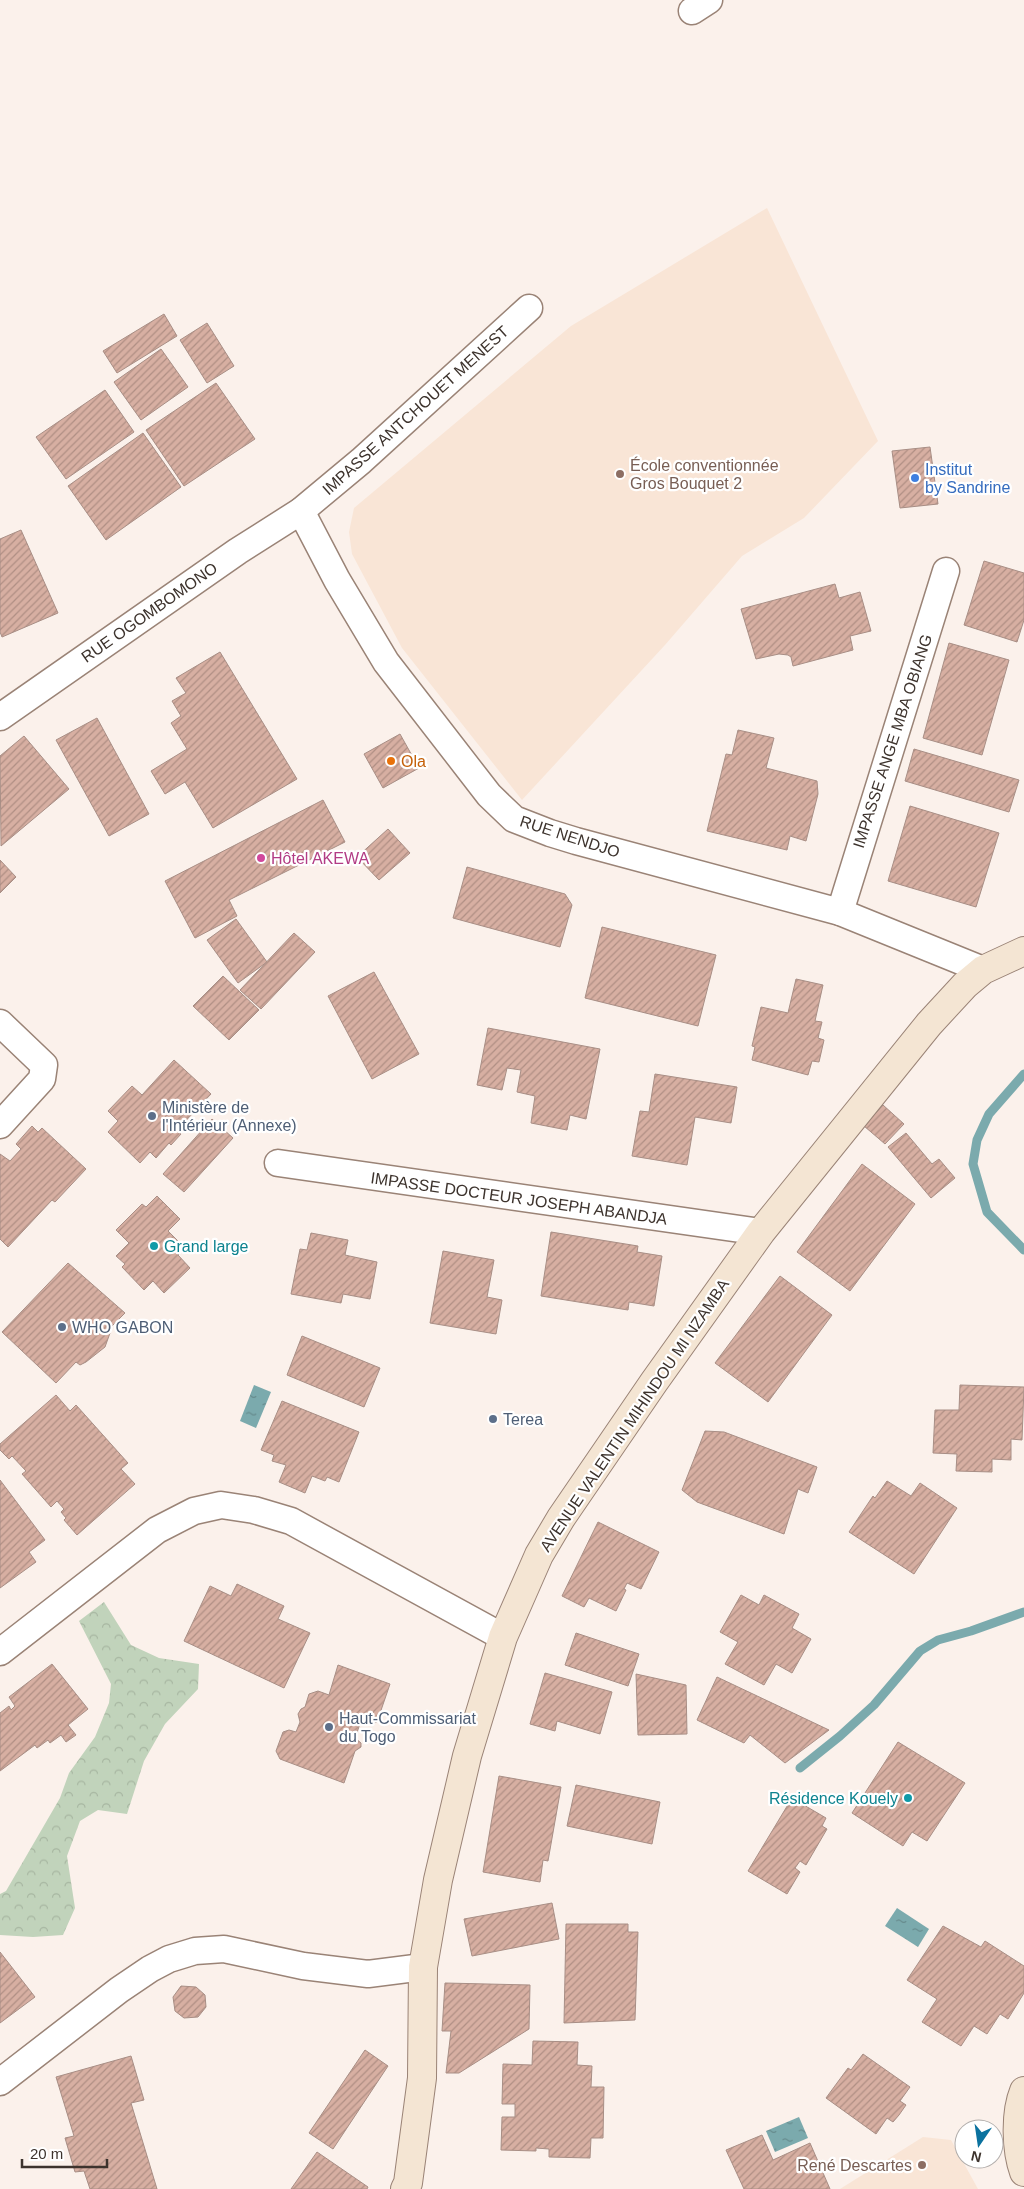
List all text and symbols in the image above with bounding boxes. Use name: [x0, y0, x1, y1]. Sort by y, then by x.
street label: IMPASSE ANTCHOUET MENEST: [319, 322, 512, 498]
place label: École conventionnée Gros Bouquet 2: [630, 456, 779, 492]
place label: Institut by Sandrine: [925, 461, 1010, 496]
marker: École conventionnée Gros Bouquet 2: [614, 468, 626, 480]
marker: Institut by Sandrine: [909, 472, 921, 484]
street label: RUE OGOMBOMONO: [78, 559, 220, 666]
street label: IMPASSE ANGE MBA OBIANG: [850, 632, 935, 850]
place label: Ola: [401, 753, 426, 770]
marker: Ola: [385, 755, 397, 767]
street label: RUE NENDJO: [518, 812, 622, 861]
place label: Hôtel AKEWA: [271, 850, 369, 867]
marker: Hôtel AKEWA: [255, 852, 267, 864]
place label: Ministère de l'Intérieur (Annexe): [162, 1099, 297, 1134]
marker: Ministère de l'Intérieur (Annexe): [146, 1110, 158, 1122]
street label: IMPASSE DOCTEUR JOSEPH ABANDJA: [370, 1169, 669, 1228]
place label: Grand large: [164, 1238, 249, 1255]
marker: Grand large: [148, 1240, 160, 1252]
street label: AVENUE VALENTIN MIHINDOU MI NZAMBA: [537, 1276, 732, 1555]
place label: WHO GABON: [72, 1319, 173, 1336]
marker: WHO GABON: [56, 1321, 68, 1333]
place label: Terea: [503, 1411, 543, 1428]
marker: Terea: [487, 1413, 499, 1425]
place label: Haut-Commissariat du Togo: [339, 1710, 476, 1745]
marker: Haut-Commissariat du Togo: [323, 1721, 335, 1733]
place label: Résidence Kouely: [769, 1790, 898, 1807]
marker: Résidence Kouely: [902, 1792, 914, 1804]
north arrow: [954, 2119, 1004, 2169]
scale bar: [22, 2136, 108, 2168]
text: 20 m: [30, 2145, 63, 2162]
text: N: [969, 2148, 983, 2166]
place label: René Descartes: [797, 2157, 912, 2174]
marker: René Descartes: [916, 2159, 928, 2171]

